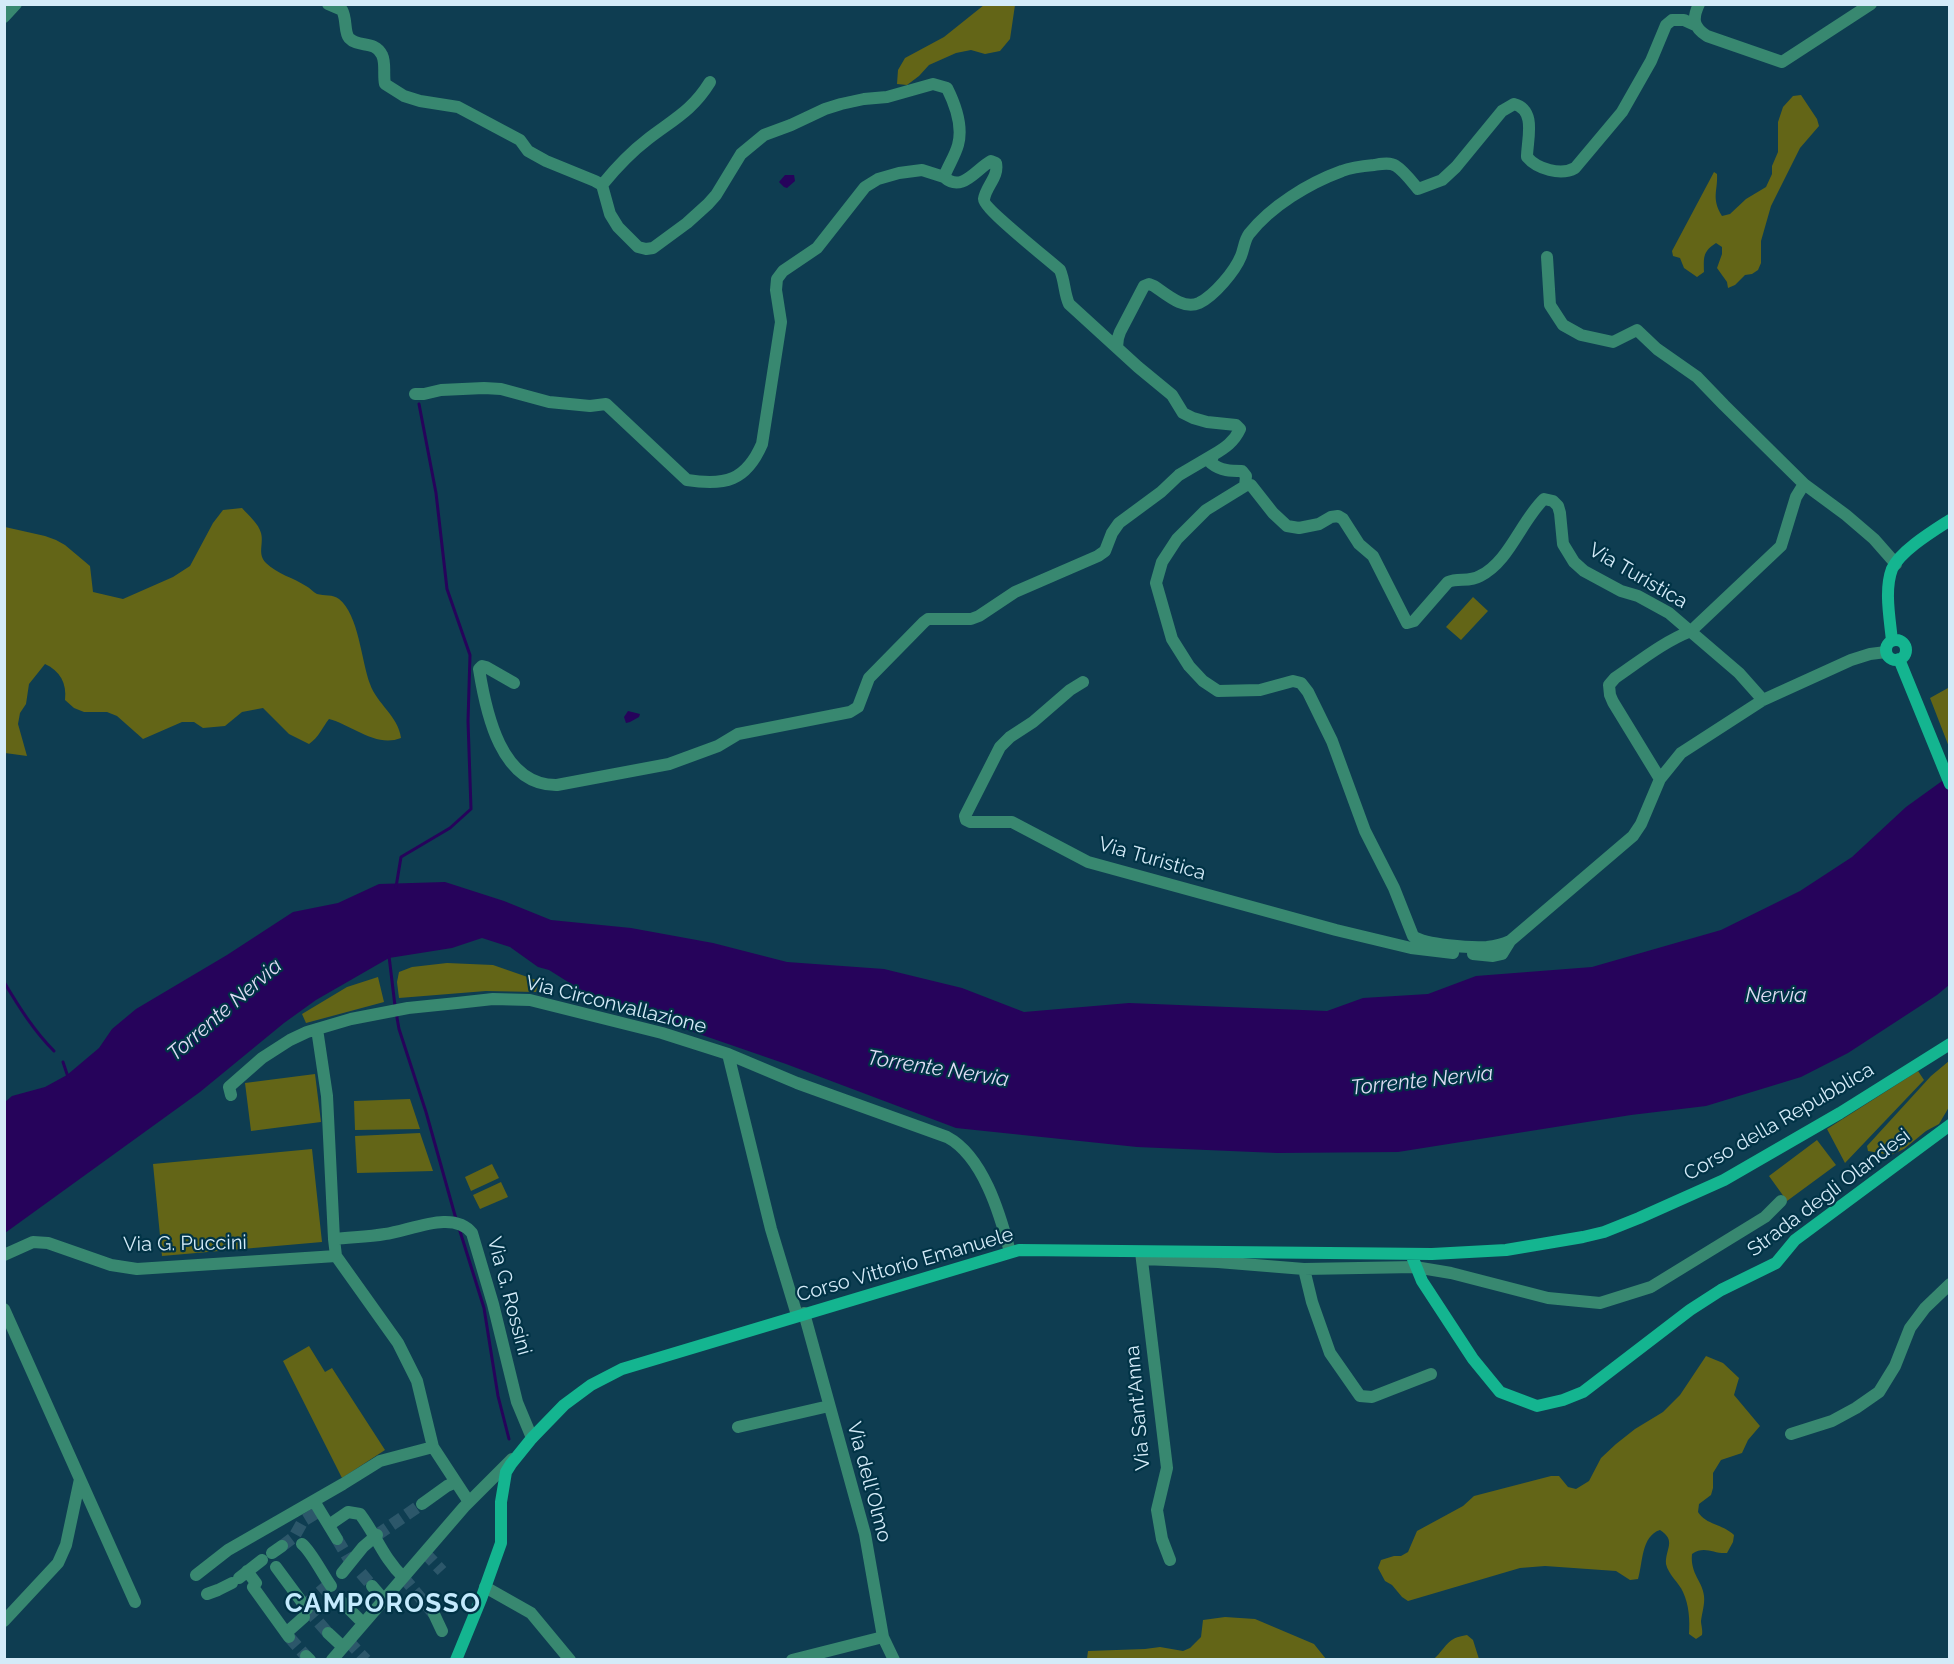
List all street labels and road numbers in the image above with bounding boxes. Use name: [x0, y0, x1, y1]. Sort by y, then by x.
street label: Via Turistica: [1584, 538, 1692, 614]
street label: Via Turistica: [1096, 832, 1208, 886]
street label: Via Circonvallazione: [523, 971, 709, 1039]
street label: Corso della Repubblica: [1680, 1058, 1878, 1186]
street label: Strada degli Olandesi: [1743, 1124, 1915, 1262]
street label: Corso Vittorio Emanuele: [794, 1223, 1016, 1307]
street label: Via G. Puccini: [123, 1231, 247, 1257]
street label: Via G. Rossini: [482, 1234, 536, 1358]
street label: Via Sant'Anna: [1121, 1344, 1155, 1472]
street label: Via dell'Olmo: [841, 1419, 897, 1545]

